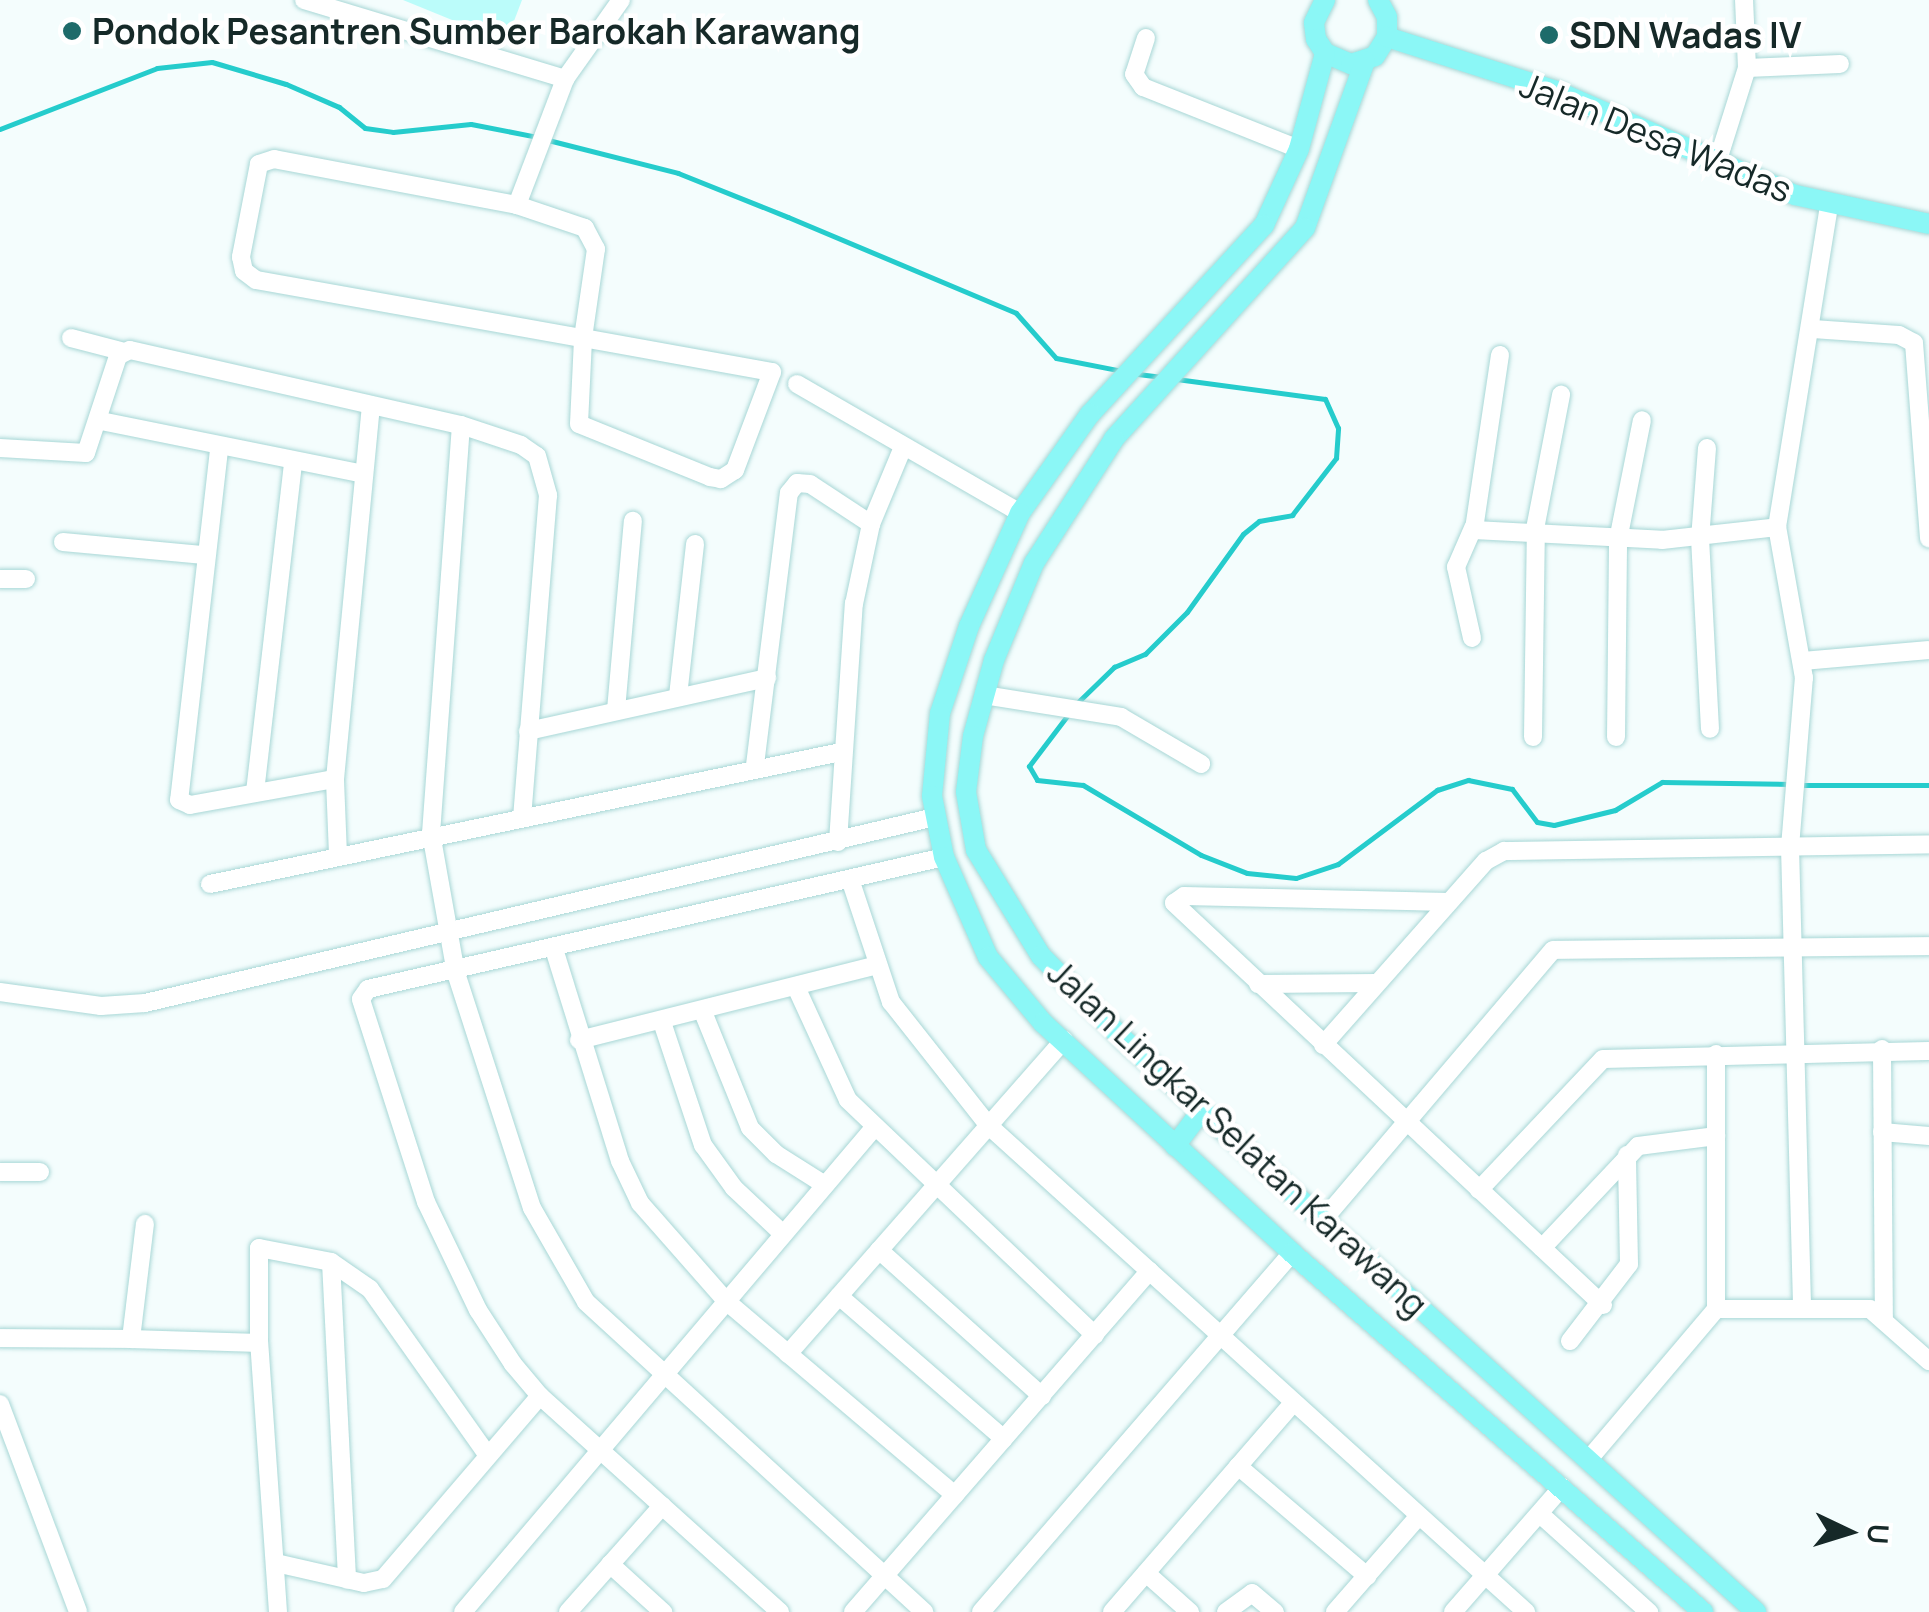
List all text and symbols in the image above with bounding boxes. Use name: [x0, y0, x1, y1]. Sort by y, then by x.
place label: Pondok Pesantren Sumber Barokah Karawang: [92, 10, 860, 52]
place label: SDN Wadas IV: [1569, 14, 1801, 56]
marker: Pondok Pesantren Sumber Barokah Karawang: [61, 20, 83, 42]
marker: SDN Wadas IV: [1538, 24, 1560, 46]
street label: Jalan Desa Wadas: [1514, 63, 1798, 211]
street label: Jalan Lingkar Selatan Karawang: [1040, 951, 1436, 1325]
north arrow: [1799, 1482, 1899, 1582]
text: U: [1859, 1523, 1899, 1545]

